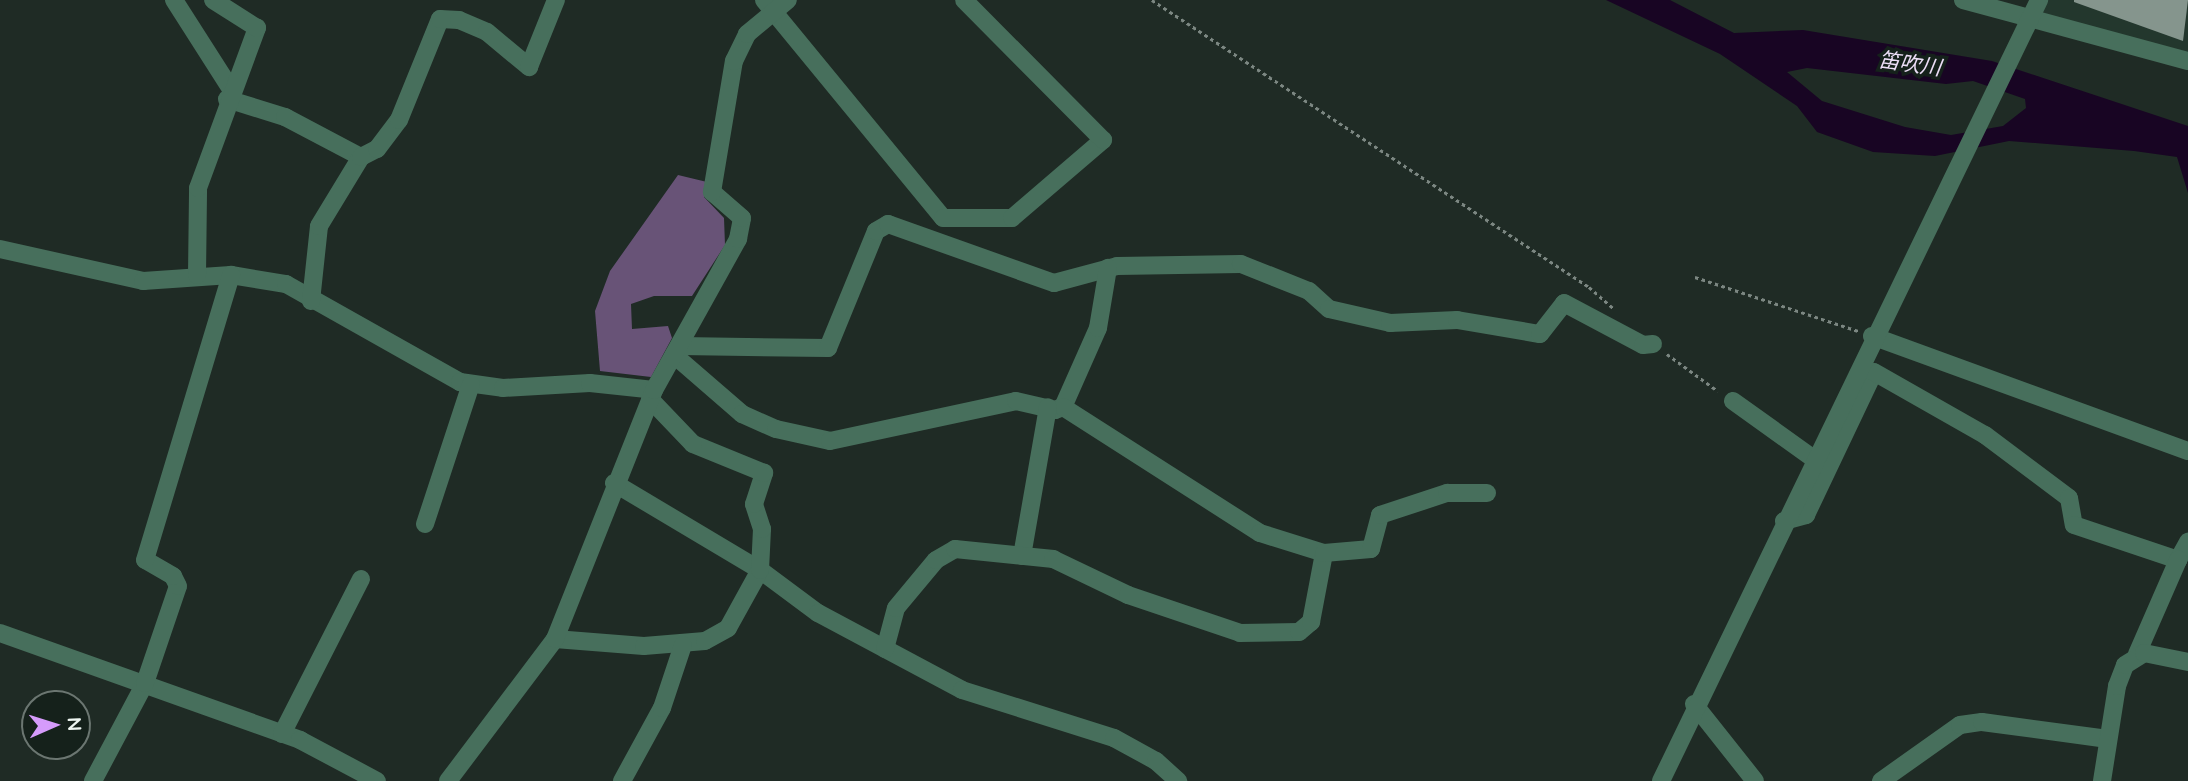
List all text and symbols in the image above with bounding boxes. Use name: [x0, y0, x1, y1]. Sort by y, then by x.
water label: 笛吹川: [1877, 46, 1943, 80]
north arrow: [21, 690, 91, 760]
text: N: [63, 716, 87, 732]

